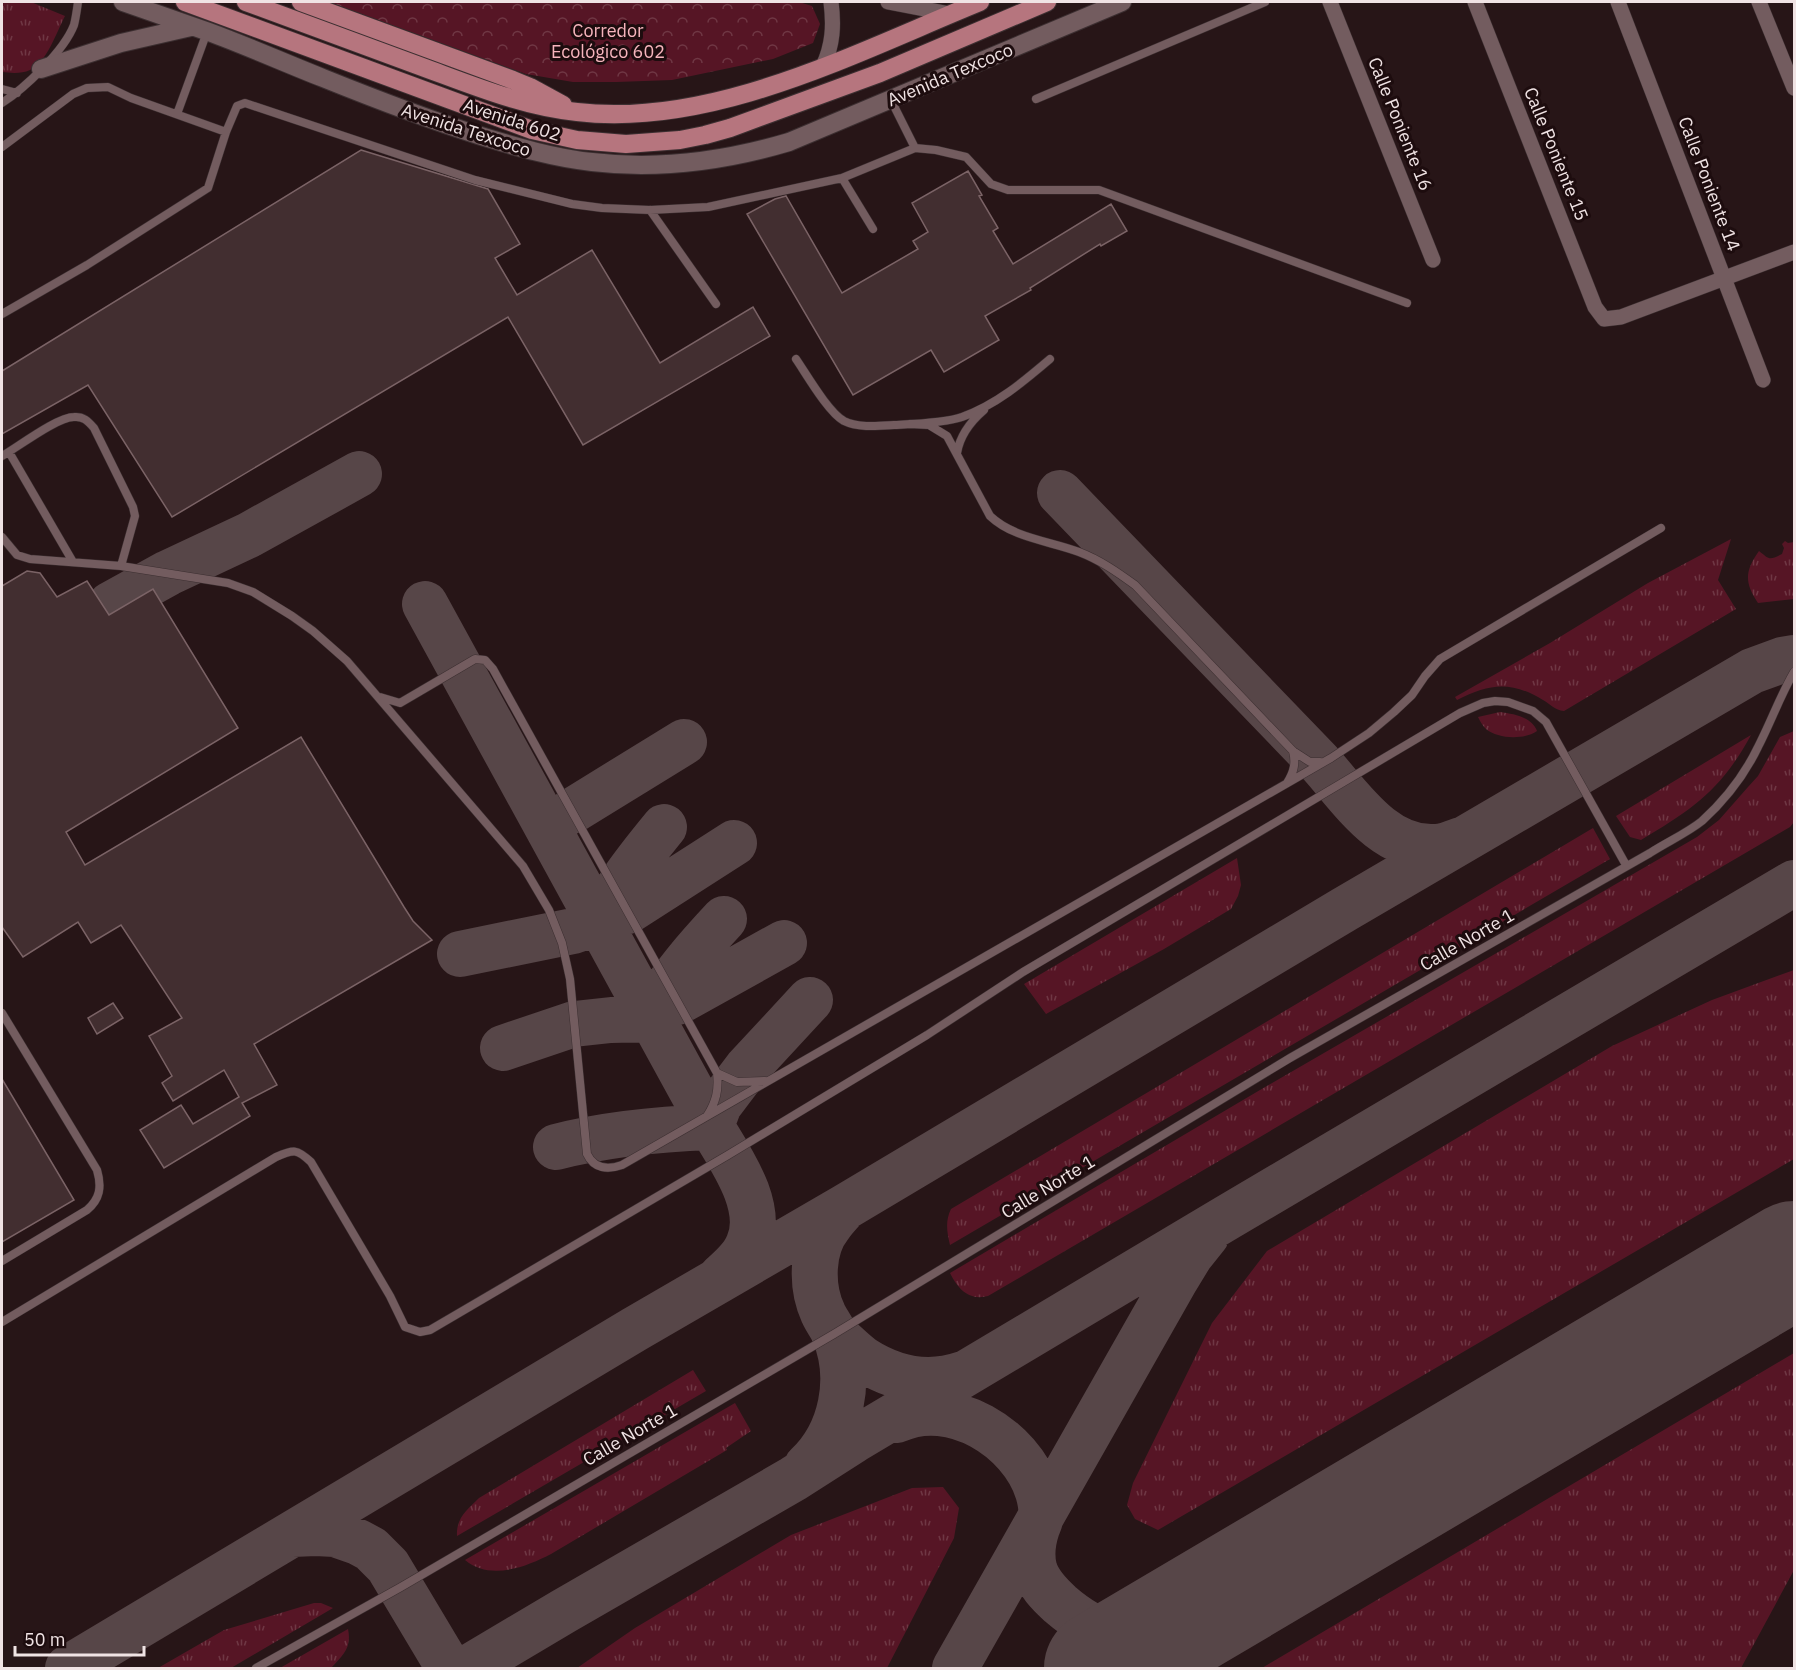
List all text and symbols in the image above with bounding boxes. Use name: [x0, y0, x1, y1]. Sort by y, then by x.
park label: Corredor Ecológico 602: [551, 19, 665, 63]
street label: Avenida Texcoco: [883, 38, 1016, 111]
street label: Calle Poniente 16: [1363, 54, 1438, 194]
street label: Calle Poniente 15: [1519, 84, 1594, 224]
street label: Avenida 602: [460, 93, 564, 146]
street label: Avenida Texcoco: [399, 98, 534, 161]
street label: Calle Poniente 14: [1673, 113, 1746, 254]
street label: Calle Norte 1: [1415, 903, 1518, 976]
street label: Calle Norte 1: [997, 1150, 1099, 1224]
street label: Calle Norte 1: [578, 1398, 681, 1471]
scale bar: [15, 1619, 144, 1657]
text: 50 m: [24, 1628, 66, 1651]

